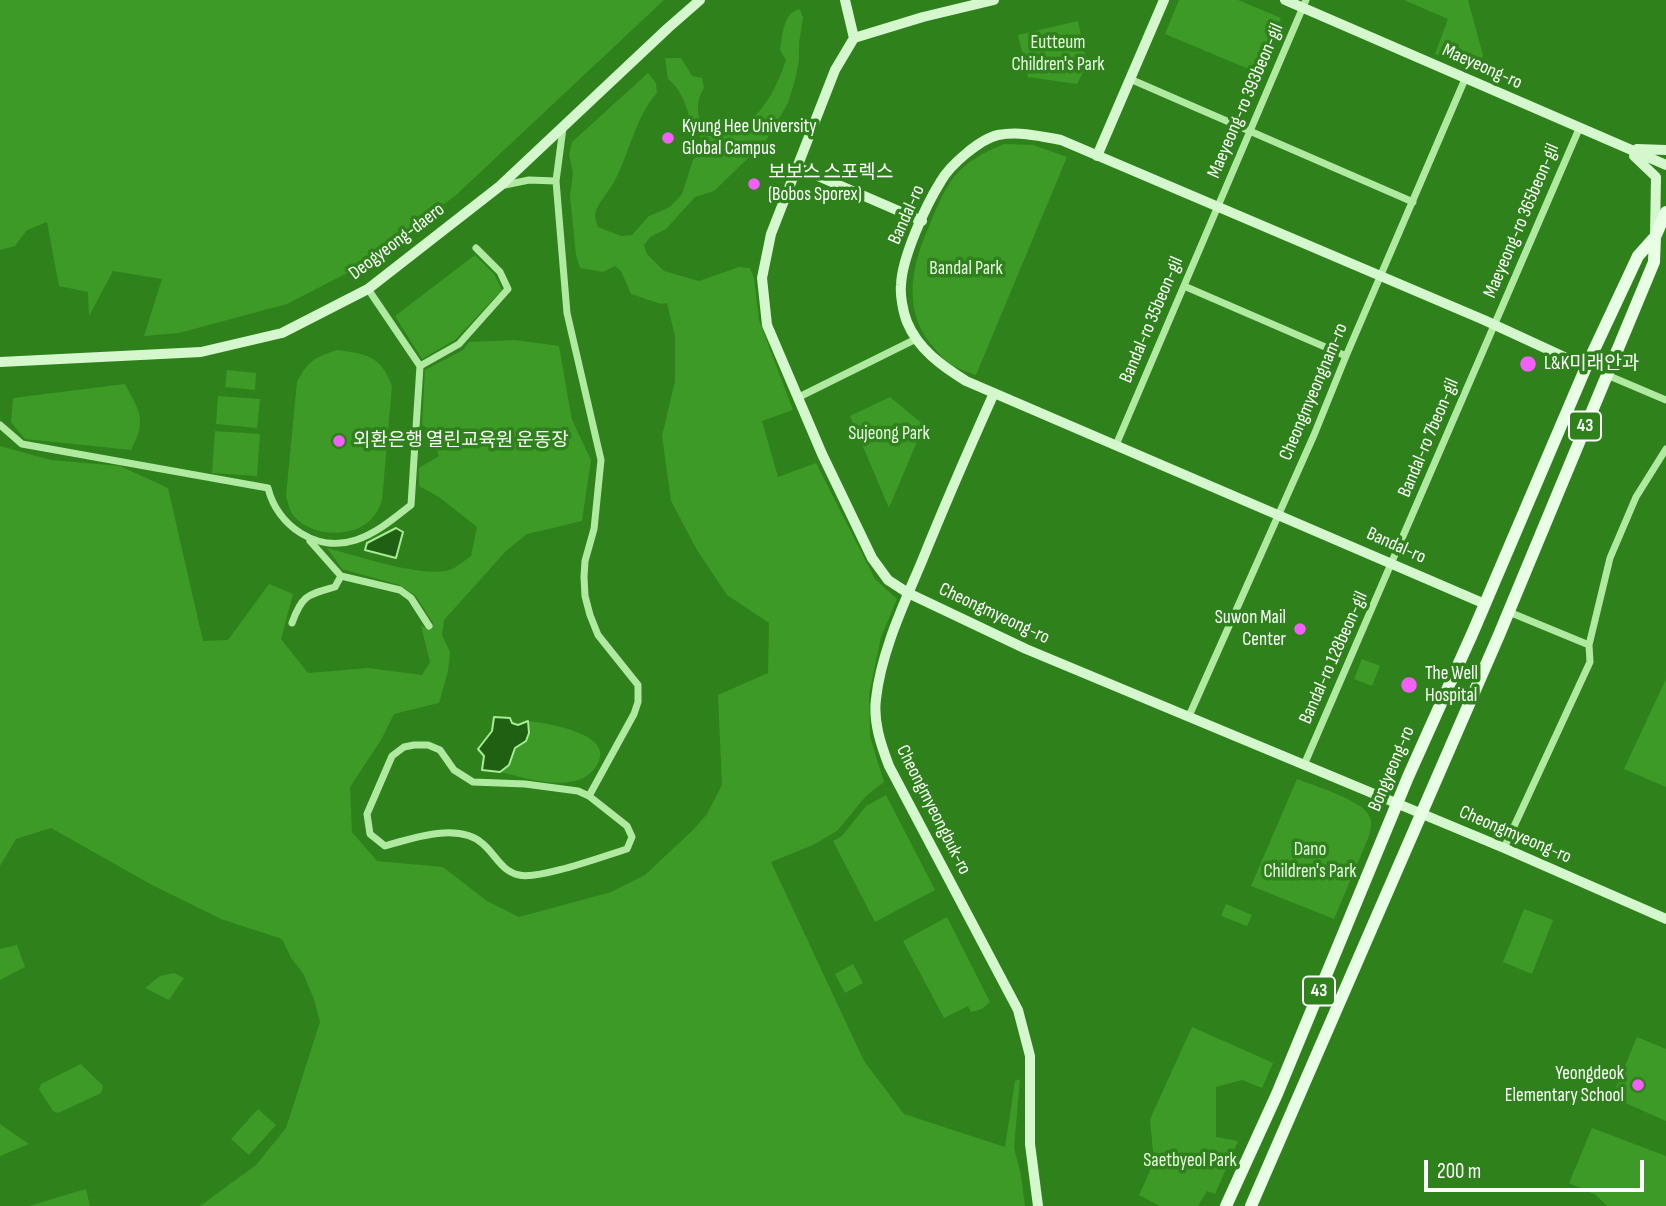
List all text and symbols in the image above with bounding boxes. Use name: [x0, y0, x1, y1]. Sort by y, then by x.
street label: Maeyeong-ro 393beon-gil: [1203, 20, 1289, 182]
park label: Eutteum Children's Park: [1011, 32, 1105, 76]
street label: Maeyeong-ro: [1439, 39, 1525, 95]
place label: Kyung Hee University Global Campus: [682, 116, 817, 160]
marker: Kyung Hee University Global Campus: [660, 130, 676, 146]
street label: Maeyeong-ro 365beon-gil: [1479, 140, 1565, 302]
place label: 보보스 스포렉스 (Bobos Sporex): [768, 162, 893, 206]
marker: 보보스 스포렉스 (Bobos Sporex): [746, 176, 762, 192]
street label: Bandal-ro: [884, 182, 930, 248]
street label: Deogyeong-daero: [345, 199, 449, 285]
street label: Bandal-ro 35beon-gil: [1115, 253, 1189, 387]
park label: Bandal Park: [929, 258, 1003, 280]
street label: Cheongmyeongnam-ro: [1275, 320, 1353, 464]
place label: L&K미래안과: [1544, 353, 1639, 375]
marker: L&K미래안과: [1518, 354, 1538, 374]
street label: Bandal-ro 7beon-gil: [1394, 375, 1464, 501]
road number: 43: [1569, 412, 1601, 440]
park label: Sujeong Park: [848, 423, 930, 445]
place label: 외환은행 열린교육원 운동장: [353, 430, 569, 452]
marker: 외환은행 열린교육원 운동장: [331, 433, 347, 449]
street label: Bandal-ro: [1363, 523, 1429, 569]
street label: Cheongmyeong-ro: [935, 578, 1053, 650]
street label: Bandal-ro 128beon-gil: [1295, 588, 1373, 728]
place label: Suwon Mail Center: [1215, 607, 1286, 651]
marker: Suwon Mail Center: [1292, 621, 1308, 637]
place label: The Well Hospital: [1425, 663, 1478, 707]
marker: The Well Hospital: [1399, 675, 1419, 695]
street label: Bongyeong-ro: [1364, 723, 1420, 815]
street label: Cheongmyeongbuk-ro: [891, 741, 975, 879]
street label: Cheongmyeong-ro: [1456, 801, 1574, 869]
park label: Dano Children's Park: [1263, 839, 1357, 883]
road number: 43: [1303, 976, 1335, 1006]
place label: Yeongdeok Elementary School: [1505, 1063, 1624, 1107]
marker: Yeongdeok Elementary School: [1630, 1077, 1646, 1093]
scale bar: [1428, 1146, 1648, 1190]
park label: Saetbyeol Park: [1143, 1150, 1237, 1172]
text: 200 m: [1437, 1159, 1481, 1184]

